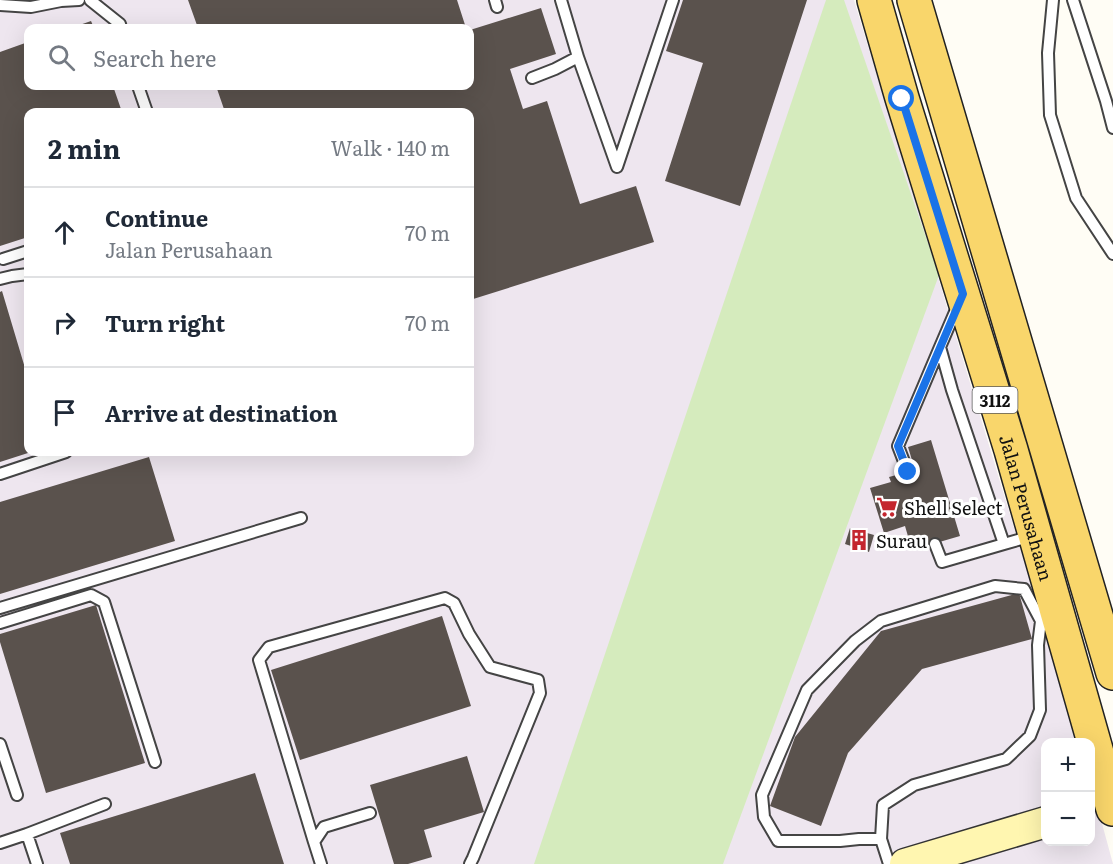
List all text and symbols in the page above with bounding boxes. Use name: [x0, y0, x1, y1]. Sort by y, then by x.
search box: [24, 24, 474, 90]
icon: search: [45, 41, 78, 74]
text: Search here: [93, 41, 216, 74]
route start: [888, 85, 914, 111]
text: 2 min: [48, 128, 121, 167]
text: Walk · 140 m: [331, 132, 450, 162]
text: Continue: [105, 201, 208, 234]
icon: ahead: [48, 216, 81, 249]
text: 70 m: [405, 217, 450, 247]
text: Jalan Perusahaan: [105, 234, 273, 264]
icon: right: [48, 306, 81, 339]
text: Turn right: [105, 306, 225, 339]
text: 70 m: [405, 307, 450, 337]
road number: 3112: [972, 387, 1018, 413]
icon: arrive: [48, 396, 81, 429]
text: Arrive at destination: [105, 396, 338, 429]
street label: Jalan Perusahaan: [993, 431, 1061, 584]
route end: [894, 458, 920, 484]
place label: Shell Select: [904, 494, 1003, 521]
supermarket icon: Shell Select: [875, 495, 899, 519]
place label: Surau: [876, 527, 927, 554]
building icon: Surau: [847, 528, 871, 552]
map controls: [1041, 738, 1095, 846]
button: +: [1041, 738, 1095, 792]
button: −: [1041, 792, 1095, 846]

